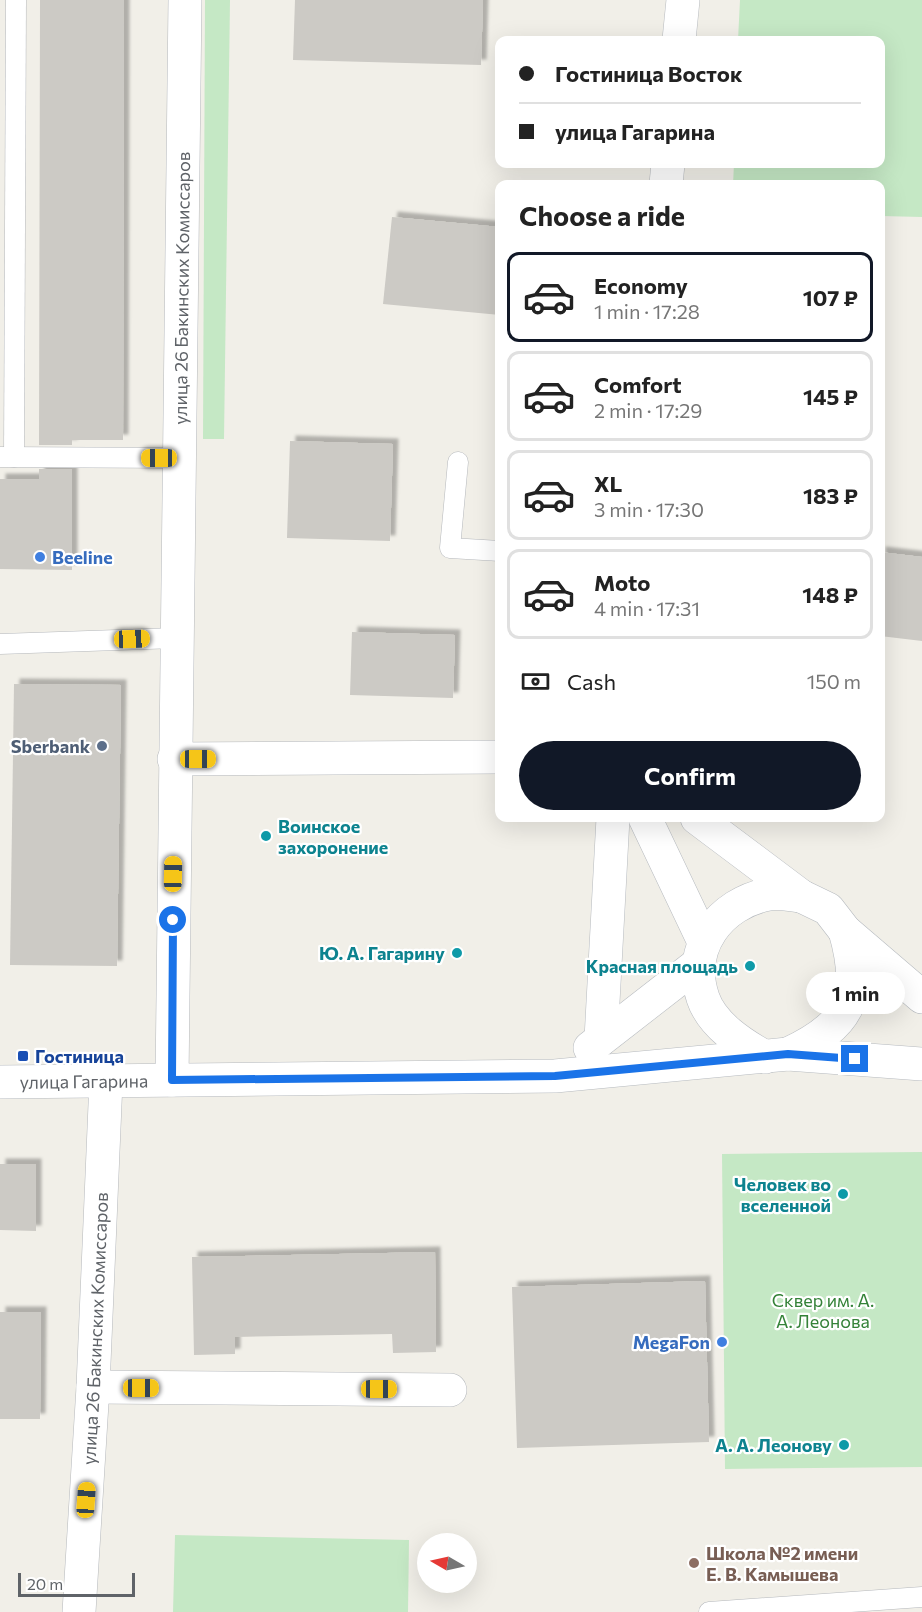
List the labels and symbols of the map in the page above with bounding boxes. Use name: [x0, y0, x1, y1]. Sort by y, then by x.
street label: улица 26 Бакинских Комиссаров: [169, 151, 194, 425]
car: [141, 449, 177, 467]
place label: Beeline: [52, 546, 113, 568]
marker: Beeline: [33, 550, 47, 564]
car: [114, 629, 150, 649]
place label: Sberbank: [11, 735, 91, 757]
marker: Sberbank: [95, 739, 109, 753]
car: [180, 750, 216, 768]
place label: Воинское захоронение: [278, 815, 388, 858]
marker: Воинское захоронение: [259, 829, 273, 843]
car: [164, 856, 182, 892]
route start: [159, 906, 186, 933]
place label: Ю. А. Гагарину: [319, 942, 445, 964]
marker: Ю. А. Гагарину: [450, 946, 464, 960]
place label: Красная площадь: [586, 955, 738, 977]
marker: Красная площадь: [743, 959, 757, 973]
callout: 1 min: [806, 972, 904, 1014]
place label: Гостиница: [35, 1045, 124, 1067]
route end: [841, 1045, 868, 1072]
marker: Гостиница: [16, 1049, 30, 1063]
street label: улица Гагарина: [20, 1069, 148, 1093]
place label: Человек во вселенной: [734, 1173, 831, 1216]
marker: Человек во вселенной: [836, 1187, 850, 1201]
street label: улица 26 Бакинских Комиссаров: [77, 1192, 112, 1466]
park label: Сквер им. А. А. Леонова: [772, 1289, 874, 1332]
place label: MegaFon: [633, 1331, 710, 1353]
marker: MegaFon: [715, 1335, 729, 1349]
car: [123, 1379, 159, 1397]
car: [361, 1380, 397, 1398]
place label: А. А. Леонову: [715, 1434, 832, 1456]
marker: А. А. Леонову: [837, 1438, 851, 1452]
car: [76, 1481, 96, 1519]
north arrow: [417, 1533, 477, 1593]
place label: Школа №2 имени Е. В. Камышева: [706, 1542, 858, 1585]
marker: Школа №2 имени Е. В. Камышева: [687, 1556, 701, 1570]
scale bar: [18, 1570, 135, 1598]

